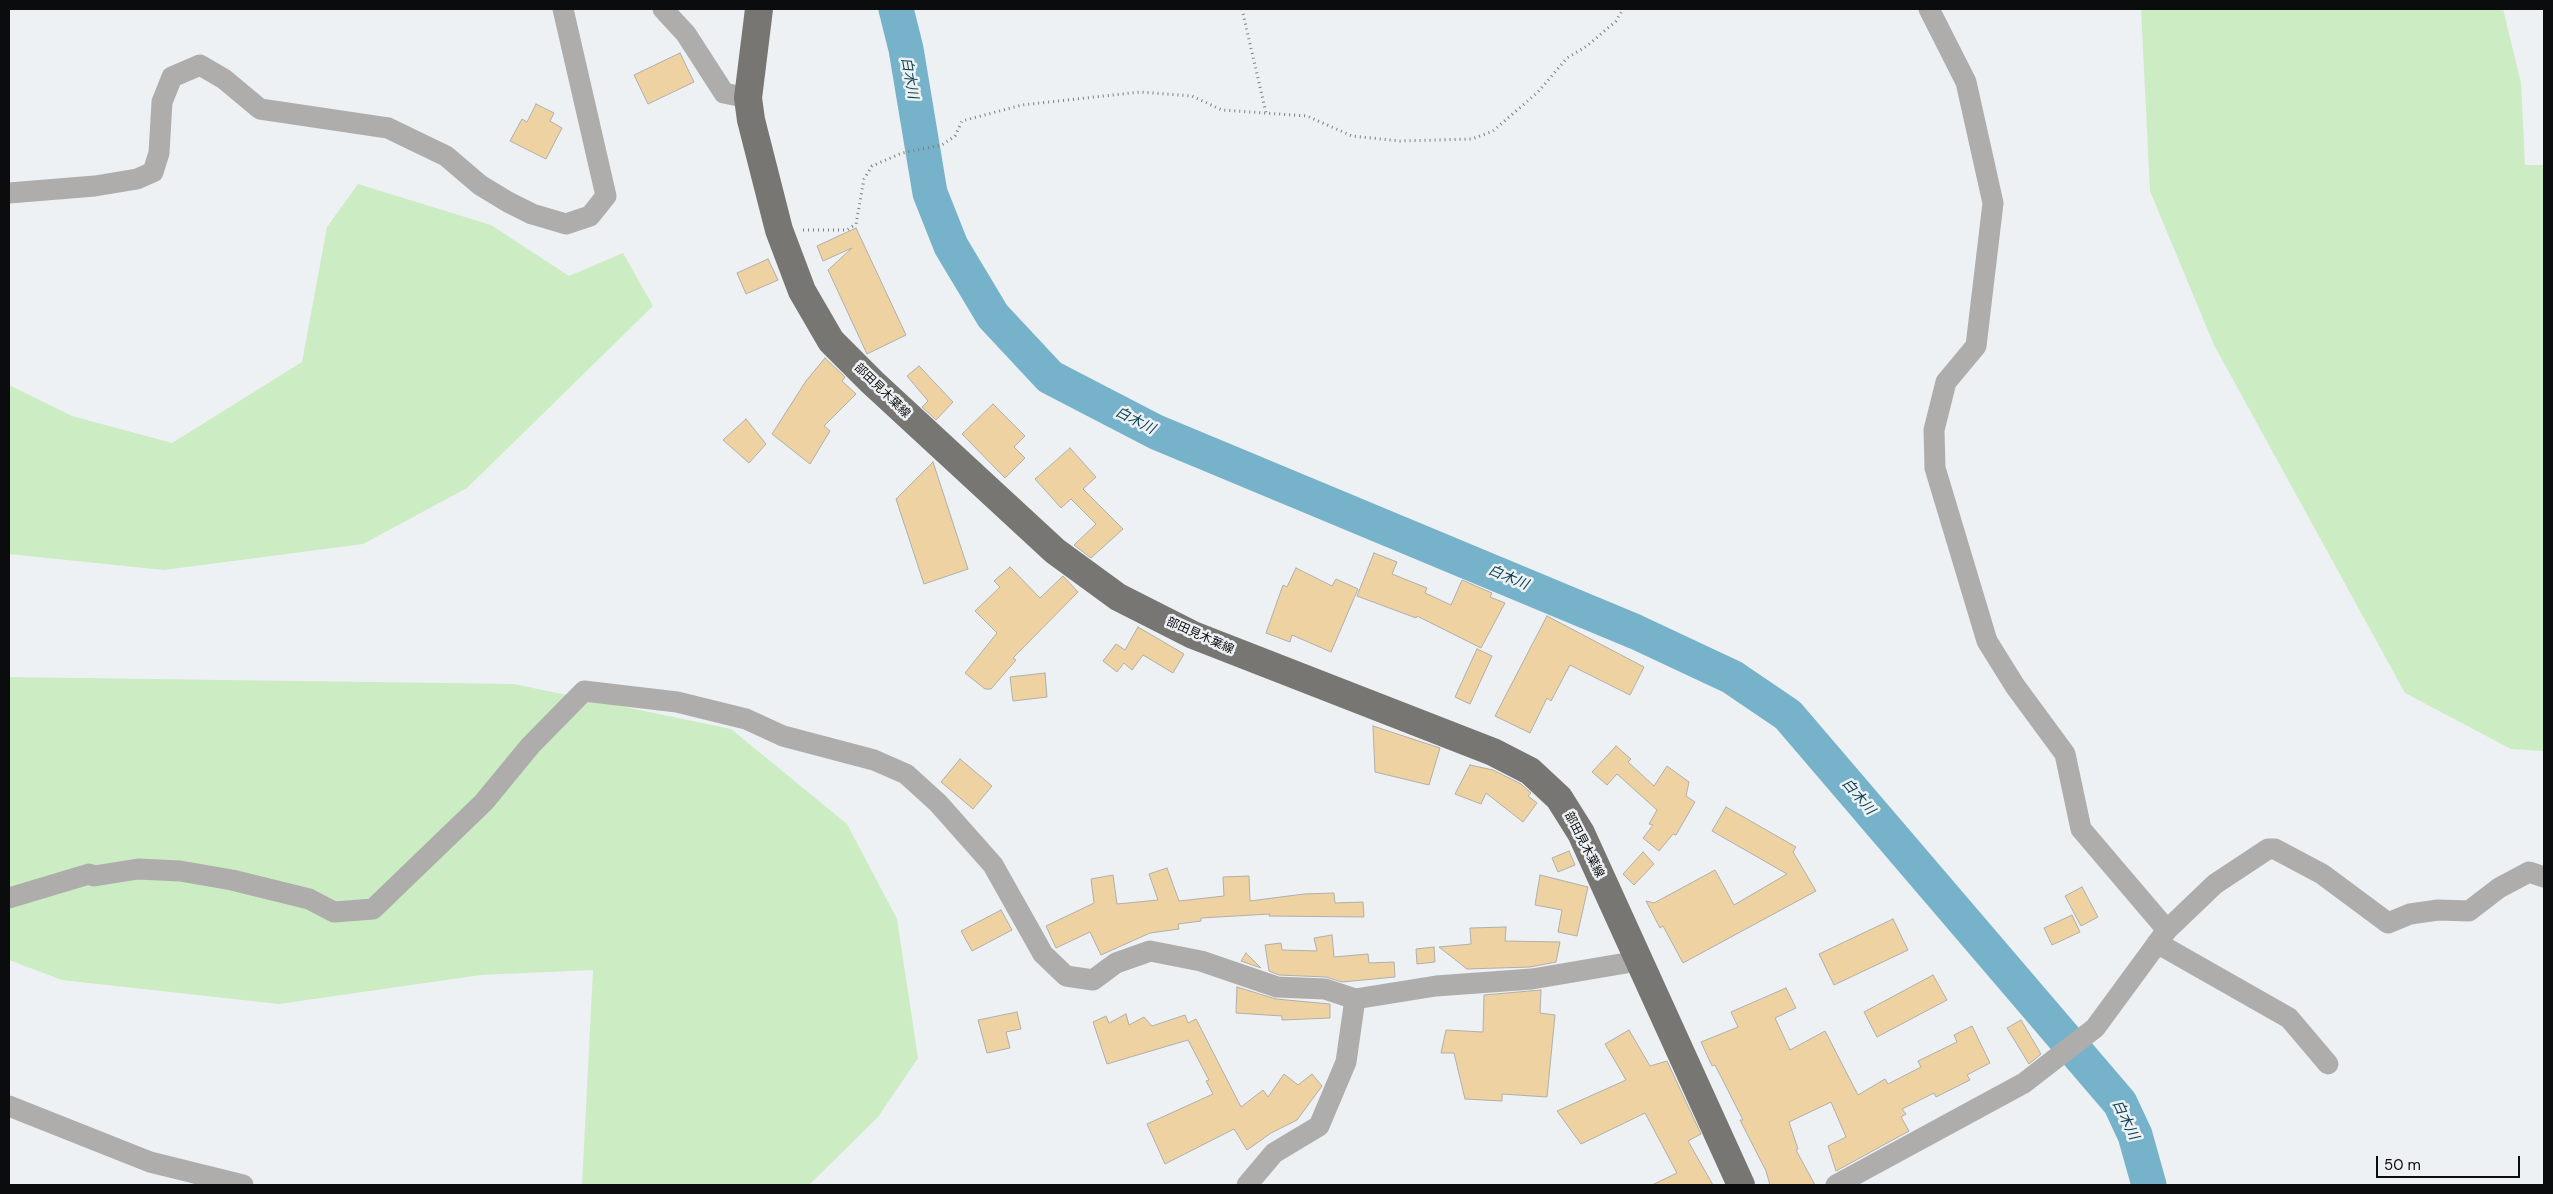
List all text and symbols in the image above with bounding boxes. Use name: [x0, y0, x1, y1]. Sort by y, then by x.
water label: 白木川: [897, 56, 921, 100]
street label: 部田見木葉線: [851, 361, 913, 421]
water label: 白木川: [1112, 404, 1158, 438]
water label: 白木川: [1485, 562, 1531, 594]
street label: 部田見木葉線: [1164, 615, 1236, 657]
water label: 白木川: [1838, 776, 1878, 818]
street label: 部田見木葉線: [1561, 810, 1607, 880]
water label: 白木川: [2108, 1097, 2142, 1143]
scale bar: [2378, 1146, 2522, 1178]
text: 50 m: [2384, 1155, 2421, 1175]

